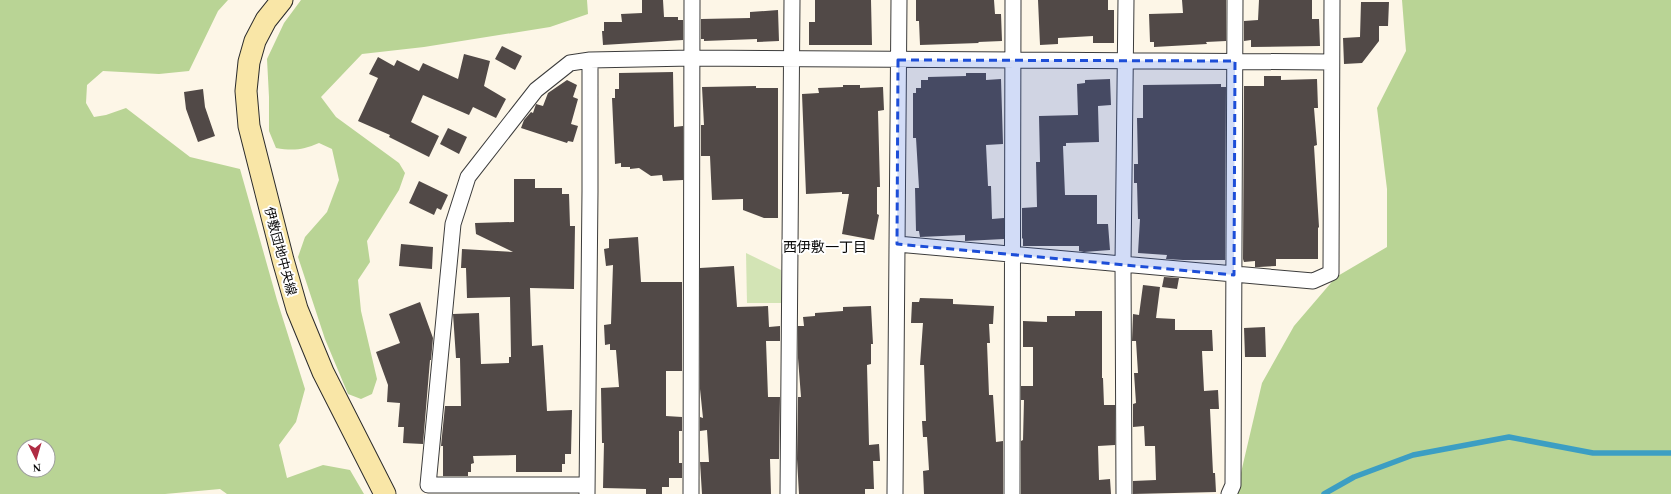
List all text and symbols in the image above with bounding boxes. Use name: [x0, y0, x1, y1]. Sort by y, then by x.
street label: 伊敷団地中央線: [261, 205, 300, 297]
district label: 西伊敷一丁目: [783, 239, 867, 255]
north arrow: [16, 438, 56, 478]
text: N: [32, 462, 41, 474]

